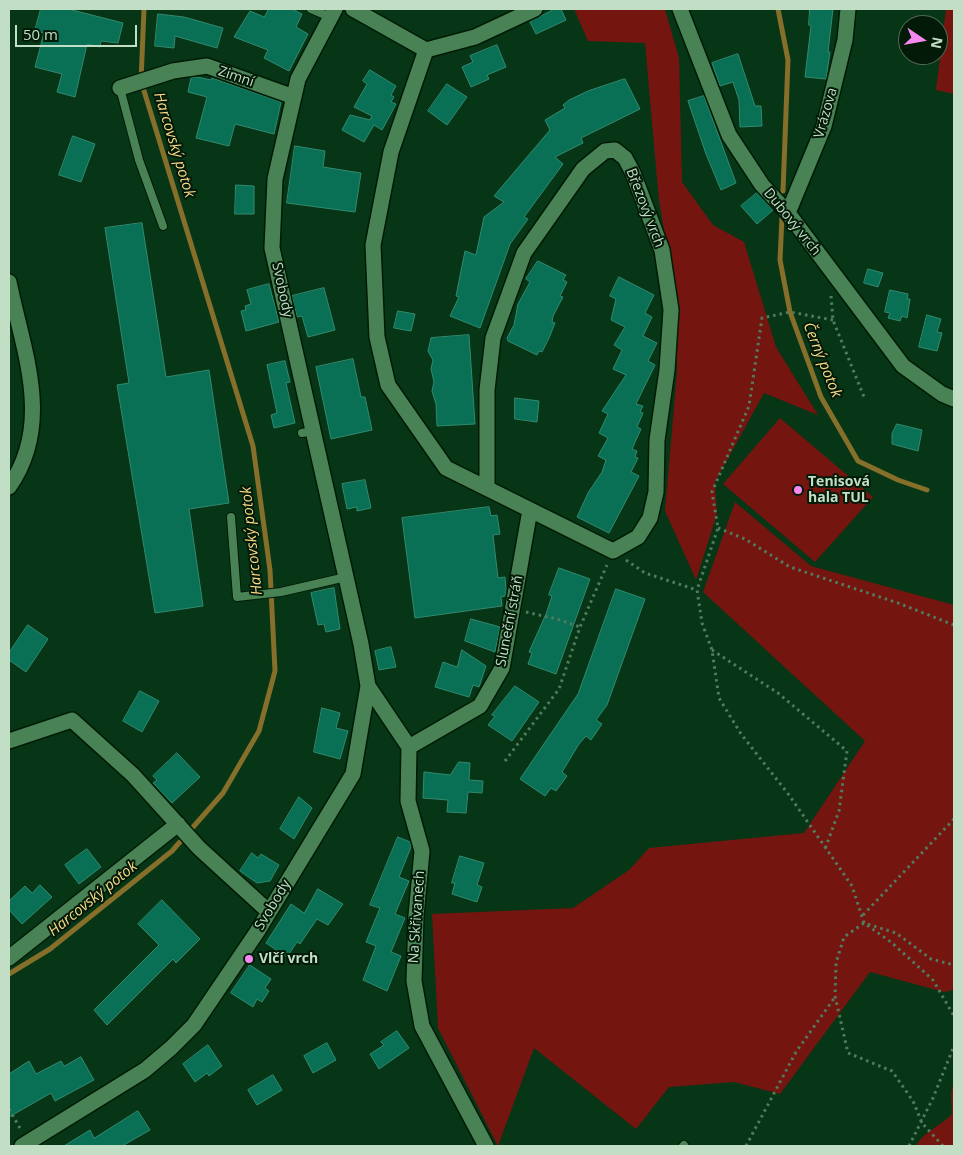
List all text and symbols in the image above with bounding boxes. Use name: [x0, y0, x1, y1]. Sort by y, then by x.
scale bar: [18, 15, 140, 47]
north arrow: [898, 15, 948, 65]
text: 50 m: [23, 24, 58, 44]
text: N: [927, 35, 948, 51]
street label: Zimní: [216, 63, 256, 91]
street label: Vrázova: [811, 86, 841, 140]
water label: Harcovský potok: [149, 90, 199, 200]
street label: Březový vrch: [622, 166, 668, 250]
street label: Dubový vrch: [760, 185, 824, 259]
street label: Svobody: [268, 261, 296, 319]
water label: Černý potok: [799, 320, 845, 400]
place label: Tenisová hala TUL: [808, 474, 870, 507]
marker: Tenisová hala TUL: [792, 484, 804, 496]
water label: Harcovský potok: [237, 486, 267, 596]
street label: Sluneční stráň: [493, 574, 527, 668]
water label: Harcovský potok: [45, 858, 141, 940]
street label: Na Skřivanech: [405, 870, 429, 964]
street label: Svobody: [251, 877, 295, 933]
place label: Vlčí vrch: [259, 951, 318, 967]
marker: Vlčí vrch: [243, 953, 255, 965]

